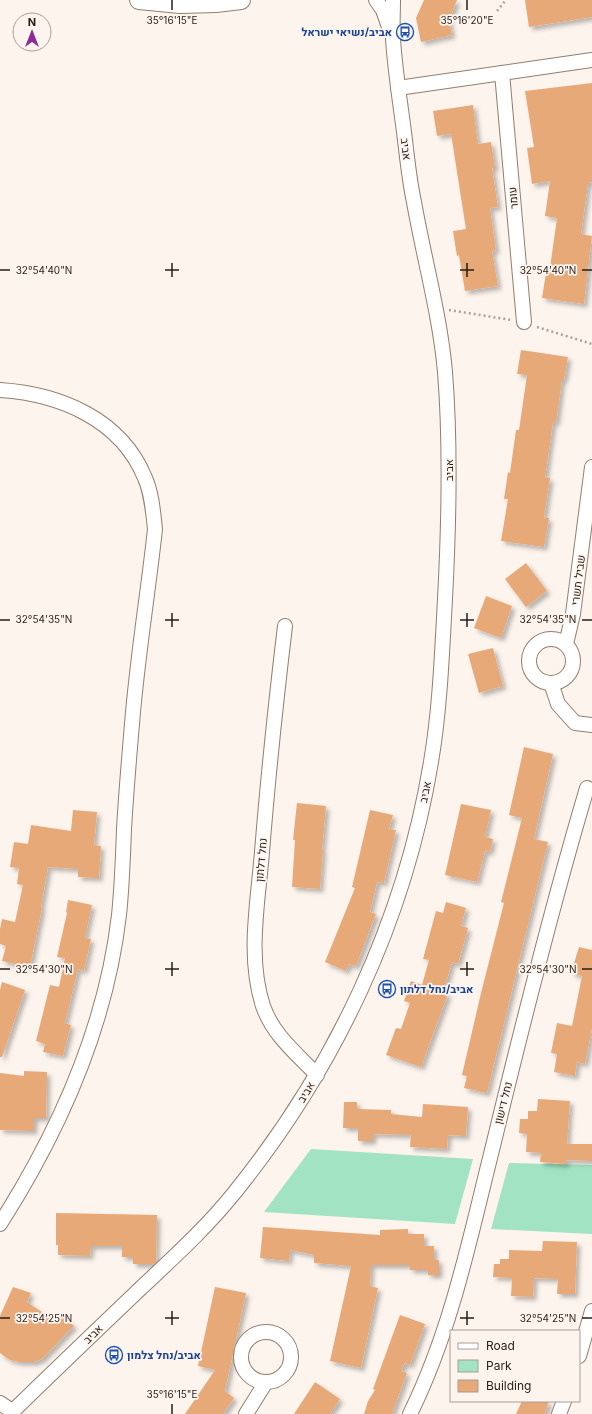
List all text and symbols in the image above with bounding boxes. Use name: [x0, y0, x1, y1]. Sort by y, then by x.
north arrow: [12, 12, 52, 52]
text: 35°16'15"E: [147, 14, 197, 26]
text: 35°16'20"E: [440, 14, 494, 26]
text: N: [28, 15, 36, 29]
bus stop icon: אביב/נשיאי ישראל: [395, 22, 415, 42]
place label: אביב/נשיאי ישראל: [301, 25, 392, 39]
street label: אביב: [398, 137, 414, 161]
street label: עומר: [505, 186, 521, 210]
text: 32°54'40"N: [16, 264, 72, 276]
text: 32°54'40"N: [520, 264, 576, 276]
street label: אביב: [442, 459, 456, 481]
street label: שביל תשרי: [568, 554, 588, 606]
text: 32°54'35"N: [16, 613, 72, 625]
text: 32°54'35"N: [520, 613, 576, 625]
street label: אביב: [416, 780, 434, 804]
street label: נחל דלתון: [252, 837, 270, 883]
text: 32°54'30"N: [15, 963, 73, 975]
text: 32°54'30"N: [519, 963, 577, 975]
bus stop icon: אביב/נחל דלתון: [377, 979, 397, 999]
place label: אביב/נחל דלתון: [400, 982, 473, 996]
street label: אביב: [294, 1079, 318, 1105]
street label: נחל דישון: [491, 1080, 515, 1126]
text: 32°54'25"N: [16, 1312, 72, 1324]
text: 32°54'25"N: [520, 1312, 576, 1324]
street label: אביב: [80, 1321, 106, 1347]
legend: [450, 1330, 580, 1402]
text: Road: [486, 1338, 515, 1353]
bus stop icon: אביב/נחל צלמון: [104, 1345, 124, 1365]
place label: אביב/נחל צלמון: [127, 1348, 201, 1362]
text: Park: [486, 1358, 512, 1373]
text: Building: [486, 1378, 531, 1393]
text: 35°16'15"E: [147, 1388, 197, 1400]

